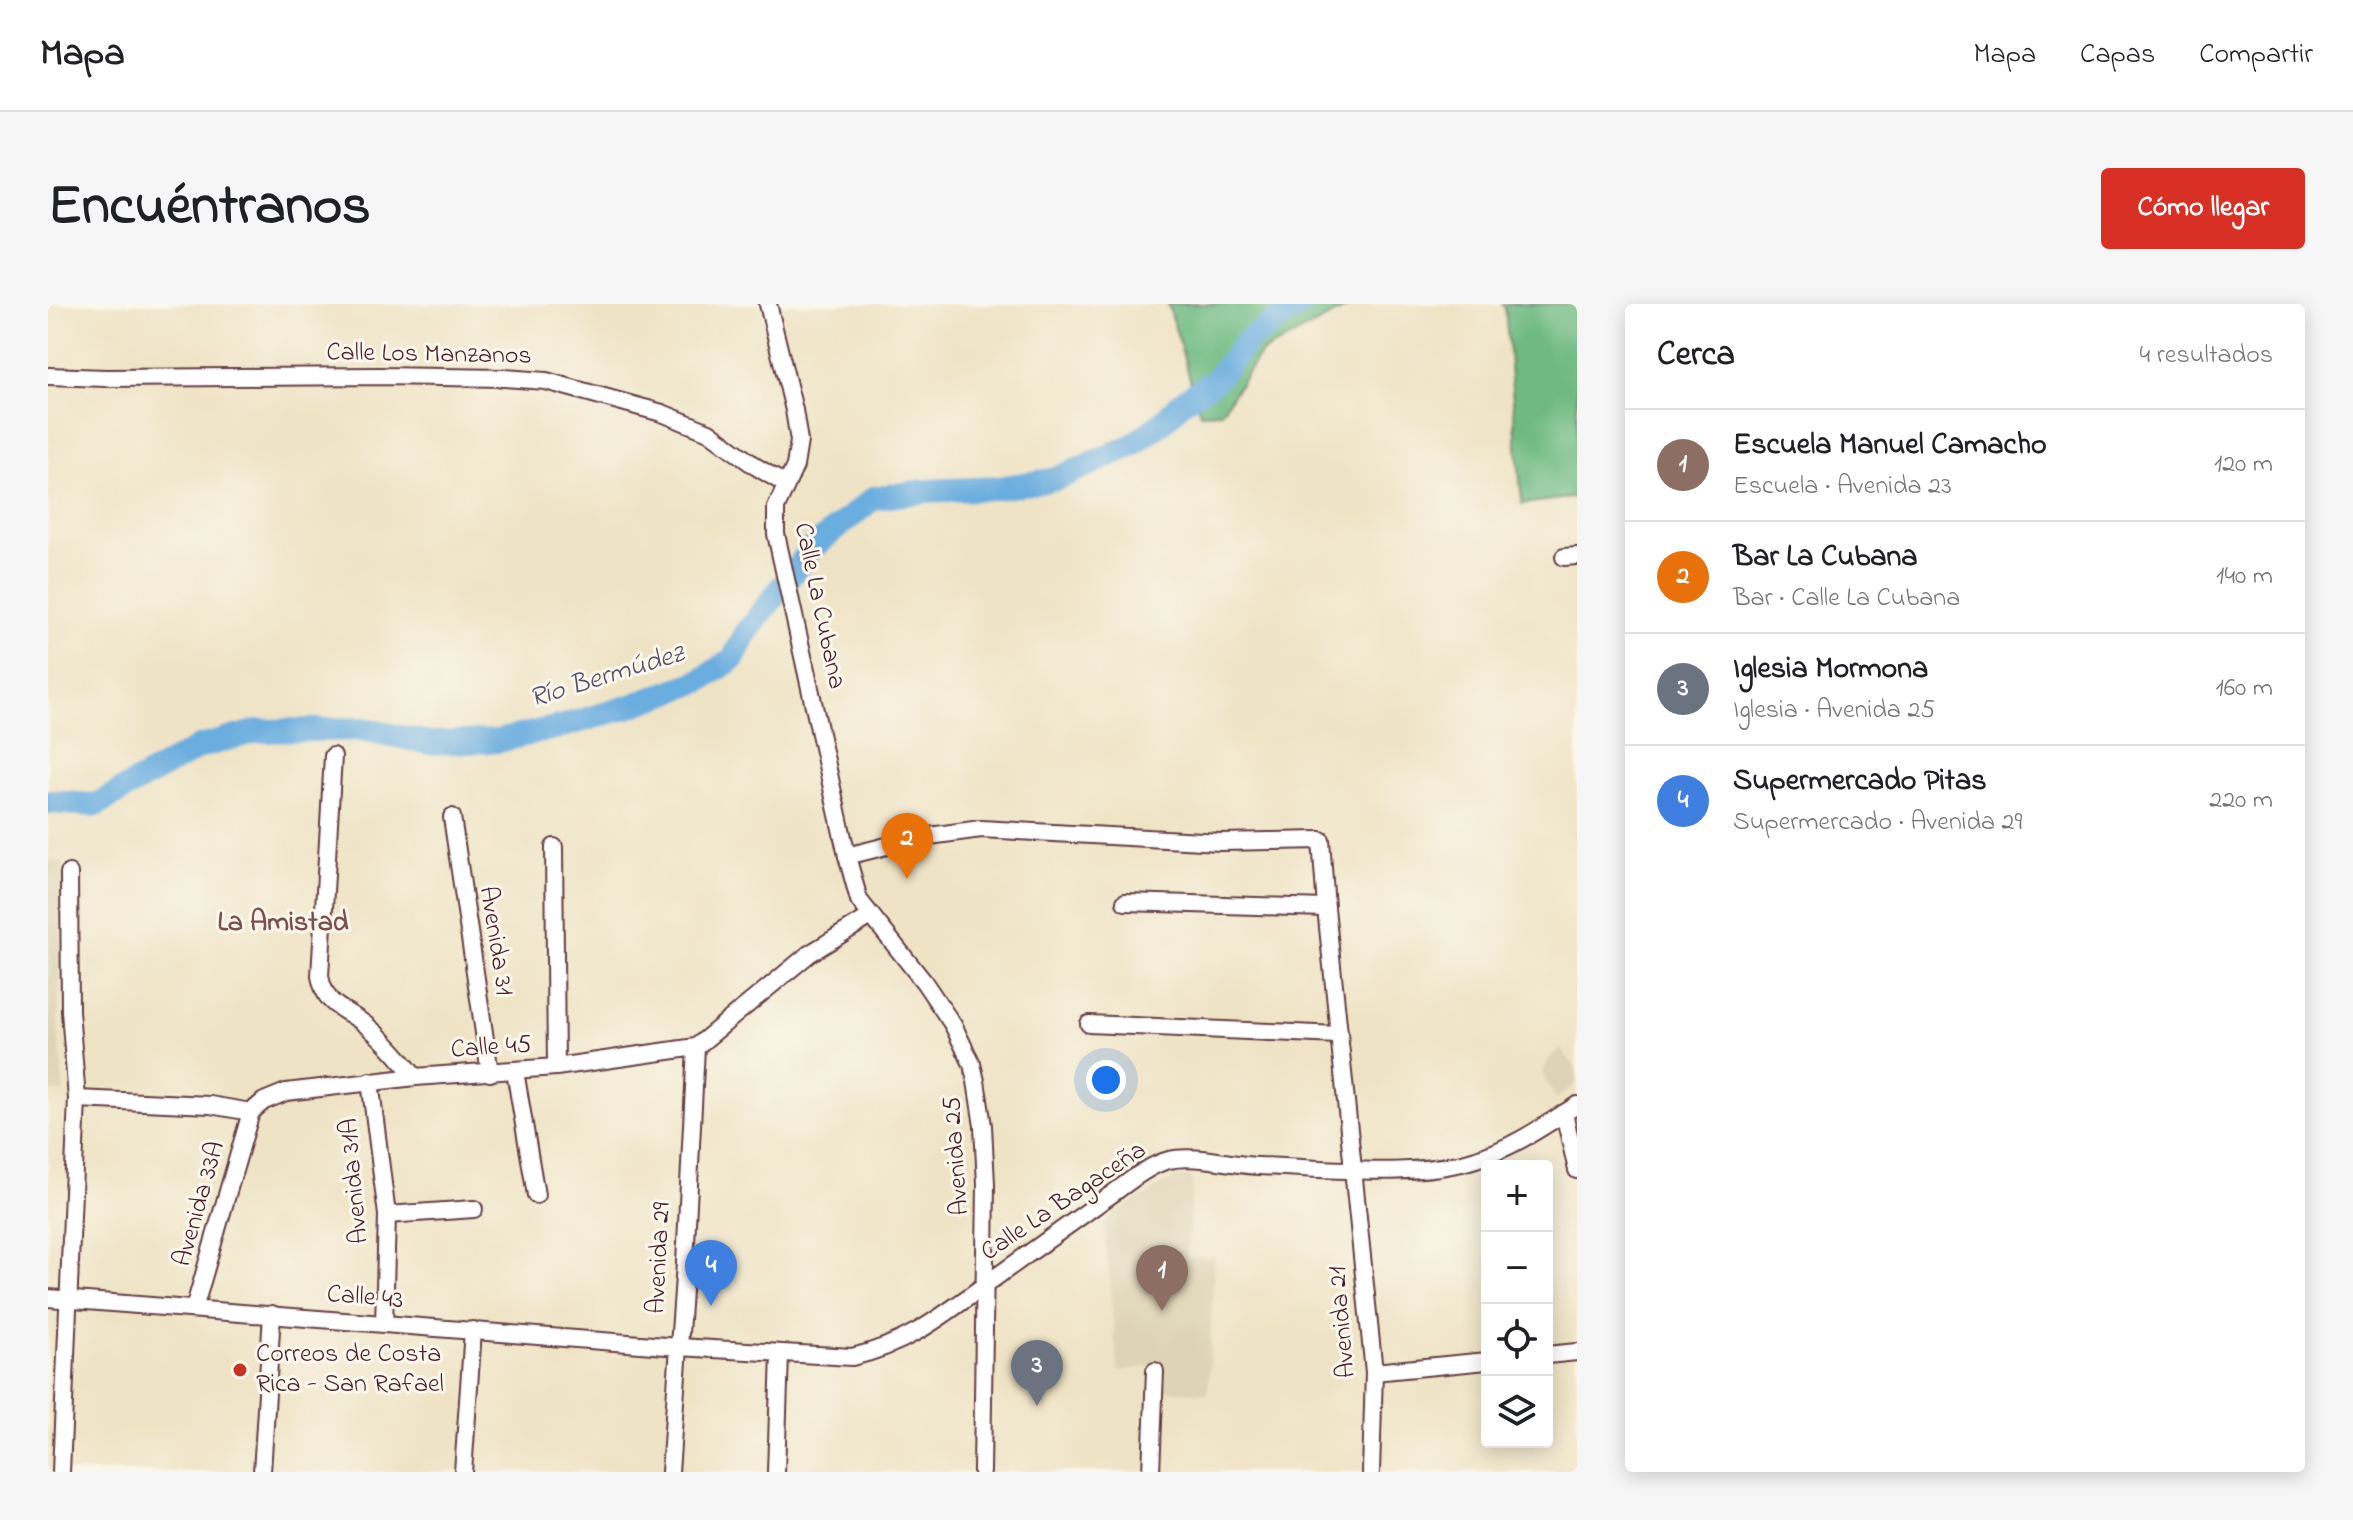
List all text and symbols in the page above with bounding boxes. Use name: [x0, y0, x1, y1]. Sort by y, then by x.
text: Mapa: [40, 27, 125, 83]
text: Mapa: [1974, 35, 2036, 76]
text: Capas: [2080, 35, 2155, 76]
text: Compartir: [2199, 35, 2313, 76]
text: Encuéntranos: [48, 168, 371, 249]
button: Cómo llegar: [2101, 168, 2305, 249]
text: Cerca: [1657, 331, 1735, 381]
street label: Calle Los Manzanos: [326, 334, 532, 376]
text: 4 resultados: [2140, 337, 2273, 375]
text: Escuela Manuel Camacho: [1733, 424, 2047, 468]
text: 1: [1679, 446, 1687, 484]
text: 120 m: [2214, 446, 2273, 484]
text: Escuela · Avenida 23: [1733, 468, 1952, 506]
street label: Calle La Cubana: [783, 519, 855, 693]
text: Bar La Cubana: [1733, 536, 1918, 580]
text: 2: [1677, 558, 1689, 596]
text: 140 m: [2216, 558, 2273, 596]
text: Bar · Calle La Cubana: [1733, 580, 1960, 618]
water label: Río Bermúdez: [525, 633, 692, 720]
text: Iglesia Mormona: [1733, 648, 1928, 692]
text: 3: [1678, 670, 1688, 708]
text: 160 m: [2215, 670, 2273, 708]
text: Iglesia · Avenida 25: [1733, 692, 1935, 730]
text: Supermercado Pitas: [1733, 760, 1986, 804]
text: 4: [1678, 782, 1688, 820]
text: 220 m: [2209, 782, 2273, 820]
text: Supermercado · Avenida 29: [1733, 804, 2022, 842]
pin: 2: [881, 813, 933, 879]
street label: Avenida 31: [468, 884, 522, 998]
district label: La Amistad: [217, 903, 349, 944]
street label: Calle 45: [449, 1026, 533, 1070]
your location: [1086, 1060, 1126, 1100]
street label: Avenida 25: [934, 1095, 980, 1217]
street label: Avenida 31A: [331, 1117, 379, 1245]
street label: Calle La Bagaceña: [974, 1132, 1154, 1272]
street label: Avenida 33A: [164, 1137, 236, 1271]
map controls: [1481, 1160, 1553, 1448]
button: +: [1481, 1160, 1553, 1232]
street label: Avenida 29: [638, 1201, 682, 1315]
button: −: [1481, 1232, 1553, 1304]
pin: 4: [685, 1240, 737, 1306]
pin: 1: [1136, 1245, 1188, 1311]
street label: Avenida 21: [1319, 1264, 1367, 1380]
street label: Calle 43: [325, 1276, 405, 1320]
button: locate: [1481, 1304, 1553, 1376]
place label: Correos de Costa Rica - San Rafael: [256, 1336, 444, 1404]
pin: 3: [1011, 1340, 1063, 1406]
marker: Correos de Costa Rica - San Rafael: [231, 1361, 249, 1379]
button: layers: [1481, 1376, 1553, 1448]

